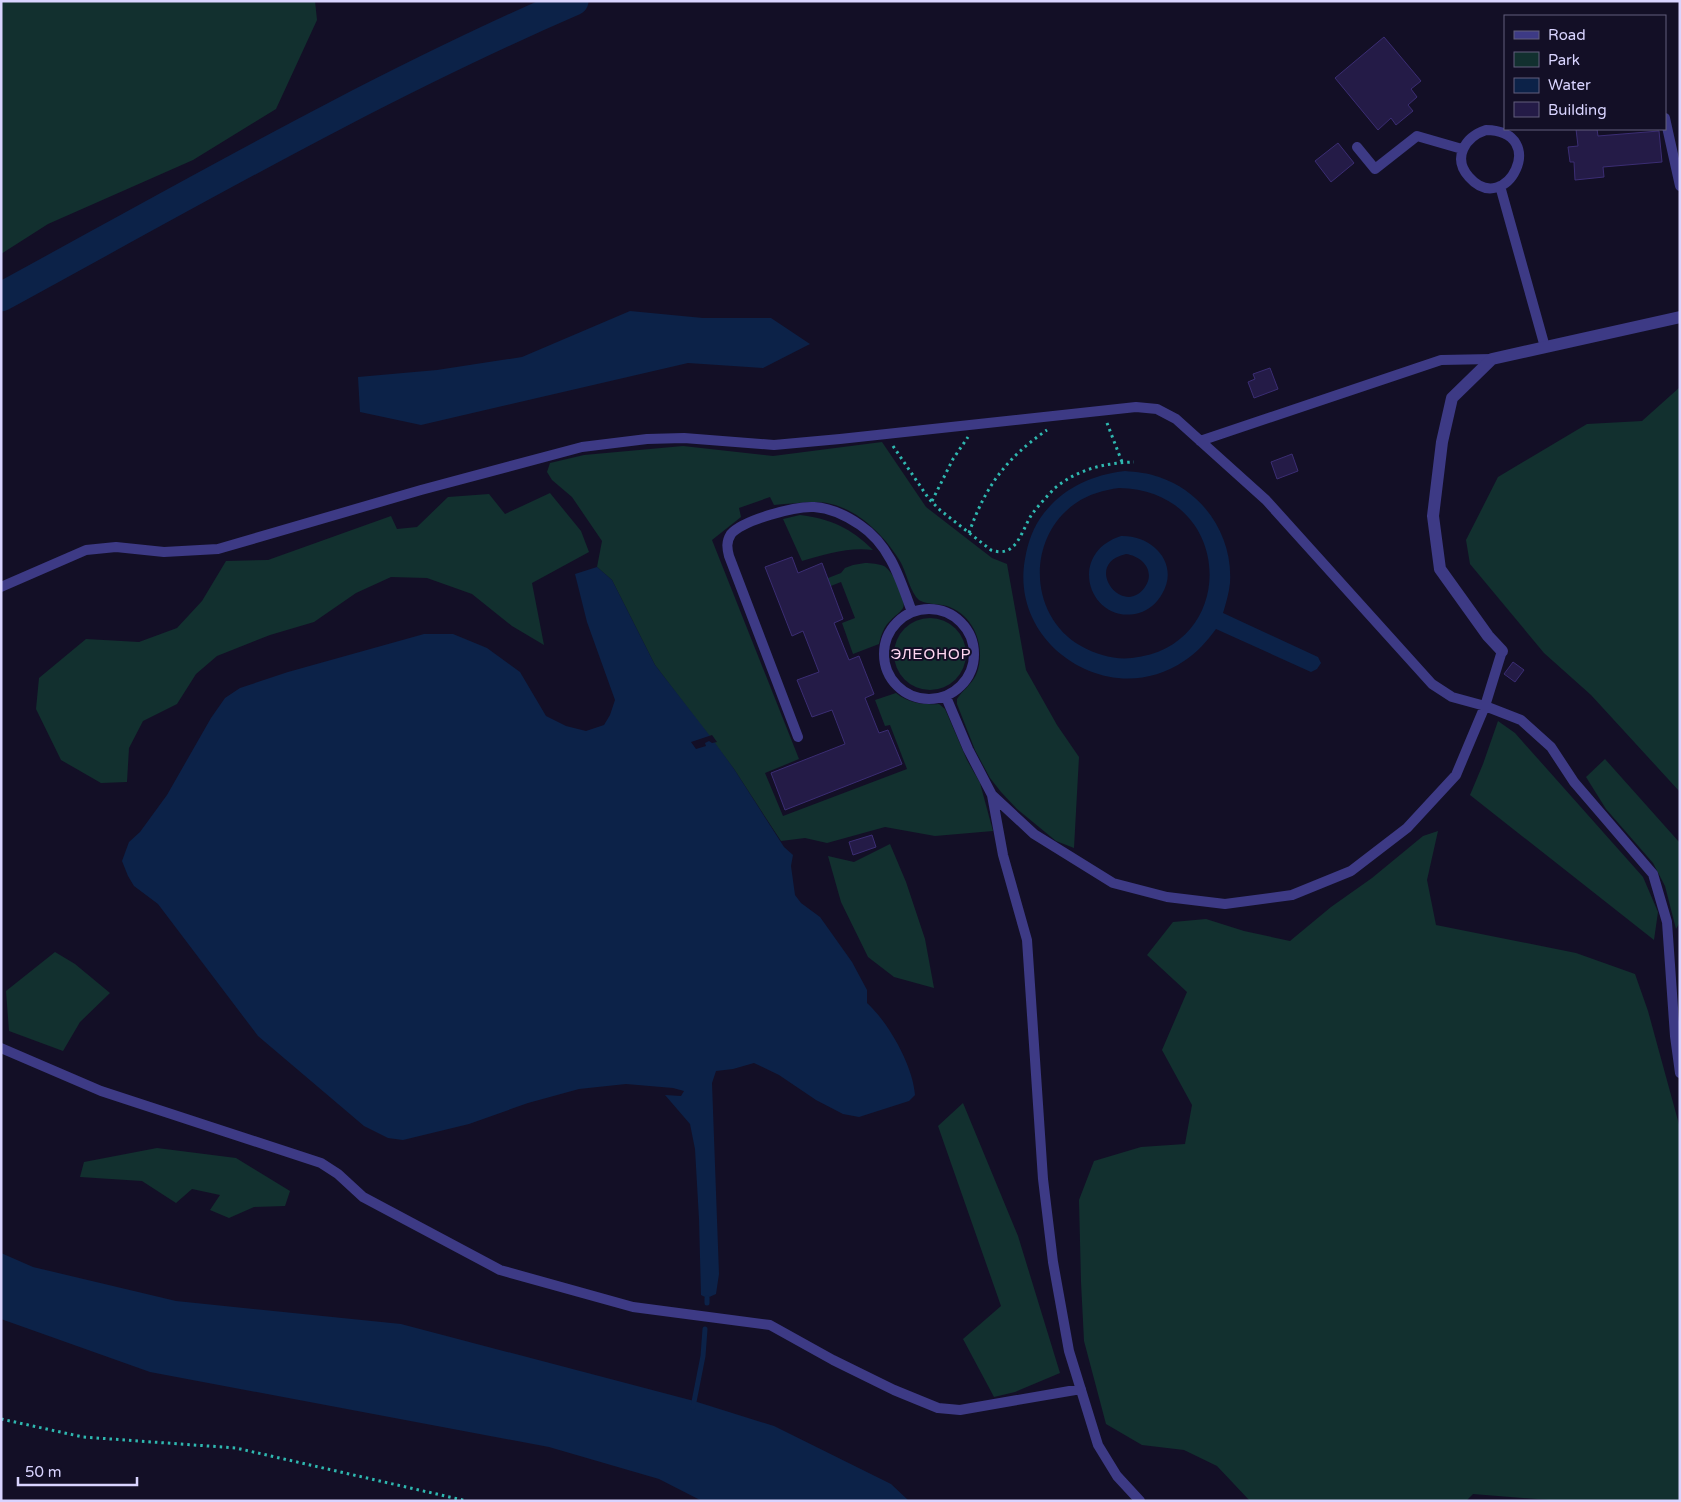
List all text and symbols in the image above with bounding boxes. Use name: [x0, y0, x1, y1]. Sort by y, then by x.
legend: [1504, 15, 1666, 130]
text: Road: [1548, 26, 1586, 44]
text: Park: [1548, 51, 1580, 69]
text: Water: [1548, 76, 1591, 94]
text: Building: [1548, 101, 1607, 119]
district label: ЭЛЕОНОР: [890, 645, 972, 663]
scale bar: [18, 1454, 136, 1486]
text: 50 m: [25, 1463, 62, 1481]

